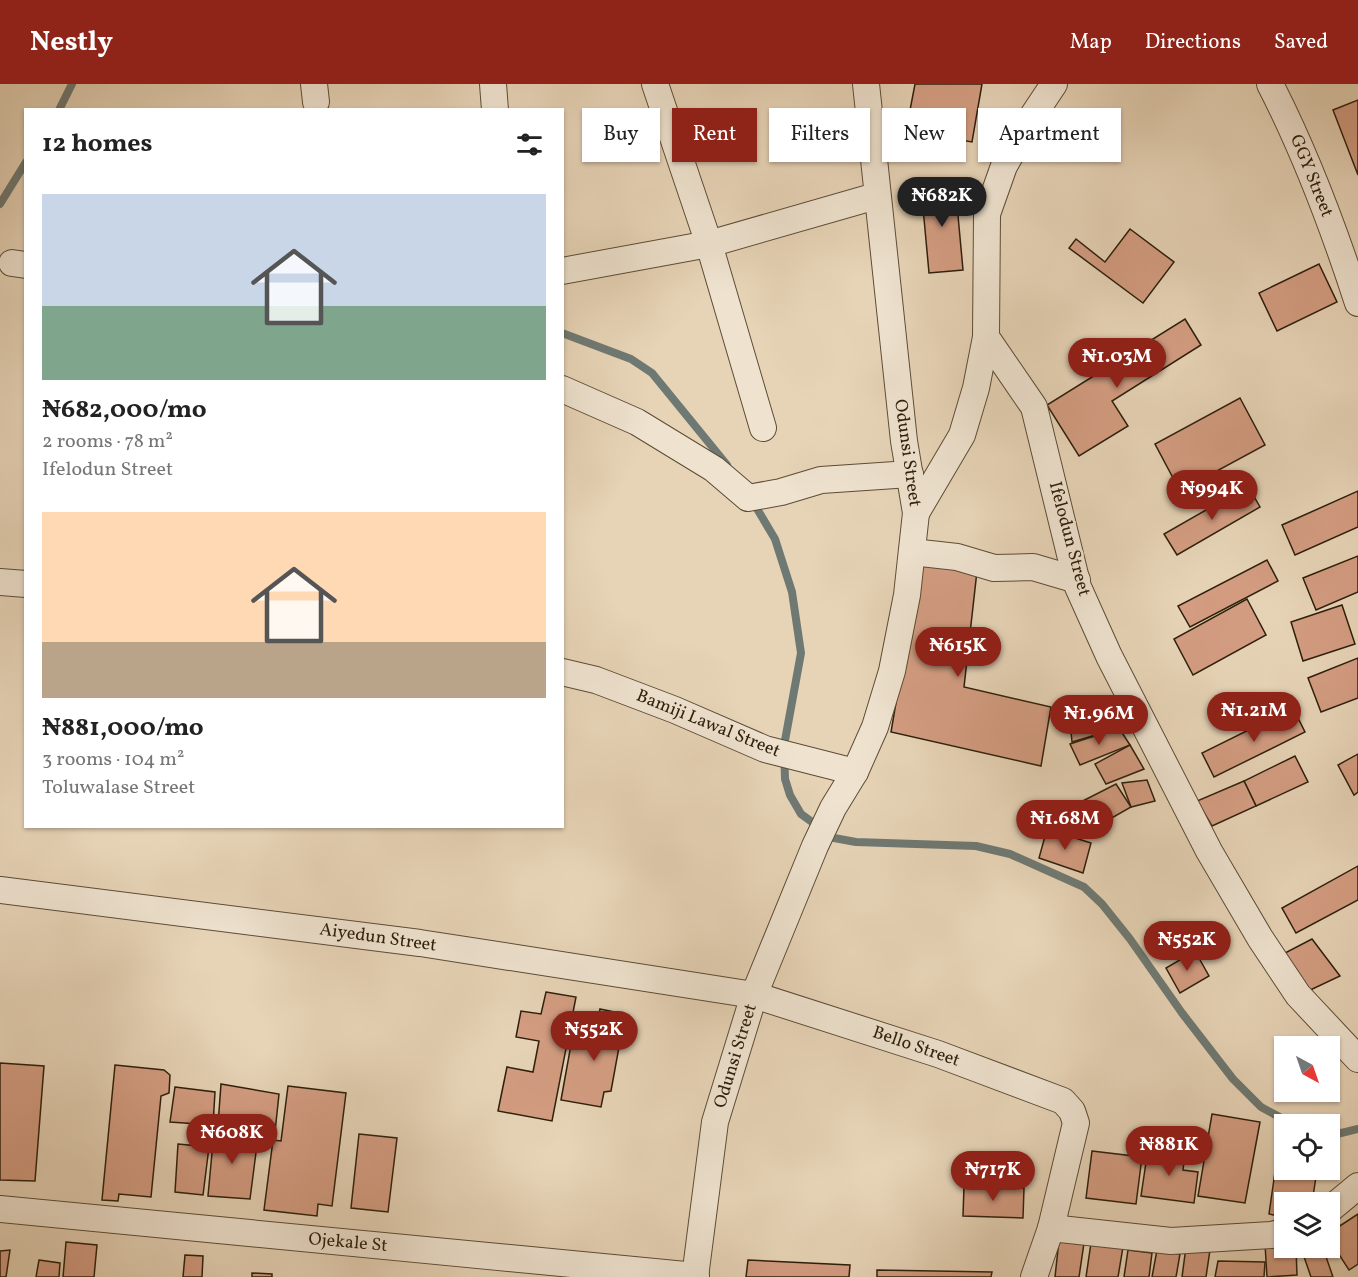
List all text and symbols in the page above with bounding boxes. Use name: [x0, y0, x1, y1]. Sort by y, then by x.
text: Nestly: [30, 23, 113, 62]
text: Map: [1070, 28, 1112, 57]
text: Directions: [1145, 28, 1241, 57]
text: Saved: [1274, 28, 1328, 57]
chip: Buy: [582, 108, 660, 162]
chip: Rent: [672, 108, 757, 162]
chip: Filters: [769, 108, 870, 162]
chip: New: [882, 108, 966, 162]
chip: Apartment: [978, 108, 1121, 162]
text: 12 homes: [42, 126, 153, 162]
icon: filters: [513, 128, 546, 161]
street label: GGY Street: [1283, 131, 1339, 221]
pin: ₦682K: [900, 177, 984, 228]
text: ₦682K: [911, 182, 973, 210]
icon: home: [240, 233, 348, 341]
pin: ₦1.03M: [1068, 338, 1166, 389]
text: ₦1.03M: [1082, 343, 1152, 371]
text: ₦682,000/mo: [42, 392, 207, 428]
street label: Odunsi Street: [887, 398, 927, 508]
text: 2 rooms · 78 m²: [42, 428, 173, 456]
text: Ifelodun Street: [42, 456, 173, 484]
pin: ₦994K: [1170, 470, 1254, 521]
text: ₦994K: [1181, 475, 1243, 503]
street label: Ifelodun Street: [1042, 479, 1096, 599]
icon: home: [240, 551, 348, 659]
pin: ₦615K: [916, 627, 1000, 678]
text: ₦615K: [929, 632, 987, 660]
street label: Bamiji Lawal Street: [632, 684, 784, 764]
pin: ₦1.21M: [1205, 692, 1303, 743]
pin: ₦1.96M: [1050, 695, 1148, 746]
text: ₦1.21M: [1221, 697, 1287, 725]
text: ₦1.96M: [1064, 700, 1134, 728]
text: ₦881,000/mo: [42, 710, 204, 746]
text: 3 rooms · 104 m²: [42, 746, 184, 774]
text: Toluwalase Street: [42, 774, 195, 802]
pin: ₦1.68M: [1016, 800, 1114, 851]
text: ₦1.68M: [1030, 805, 1100, 833]
street label: Aiyedun Street: [318, 917, 438, 959]
pin: ₦552K: [1145, 921, 1229, 972]
text: ₦552K: [1158, 926, 1216, 954]
street label: Odunsi Street: [708, 1001, 764, 1111]
pin: ₦552K: [552, 1011, 636, 1062]
text: ₦552K: [565, 1016, 623, 1044]
street label: Bello Street: [869, 1020, 963, 1074]
north arrow: [1274, 1036, 1340, 1102]
map controls: [1274, 1036, 1340, 1258]
pin: ₦608K: [190, 1114, 274, 1165]
button: locate: [1274, 1114, 1340, 1180]
text: ₦608K: [200, 1119, 264, 1147]
pin: ₦881K: [1127, 1126, 1211, 1177]
text: ₦881K: [1140, 1131, 1198, 1159]
pin: ₦717K: [951, 1151, 1035, 1202]
text: ₦717K: [965, 1156, 1021, 1184]
button: layers: [1274, 1192, 1340, 1258]
street label: Ojekale St: [307, 1227, 389, 1259]

